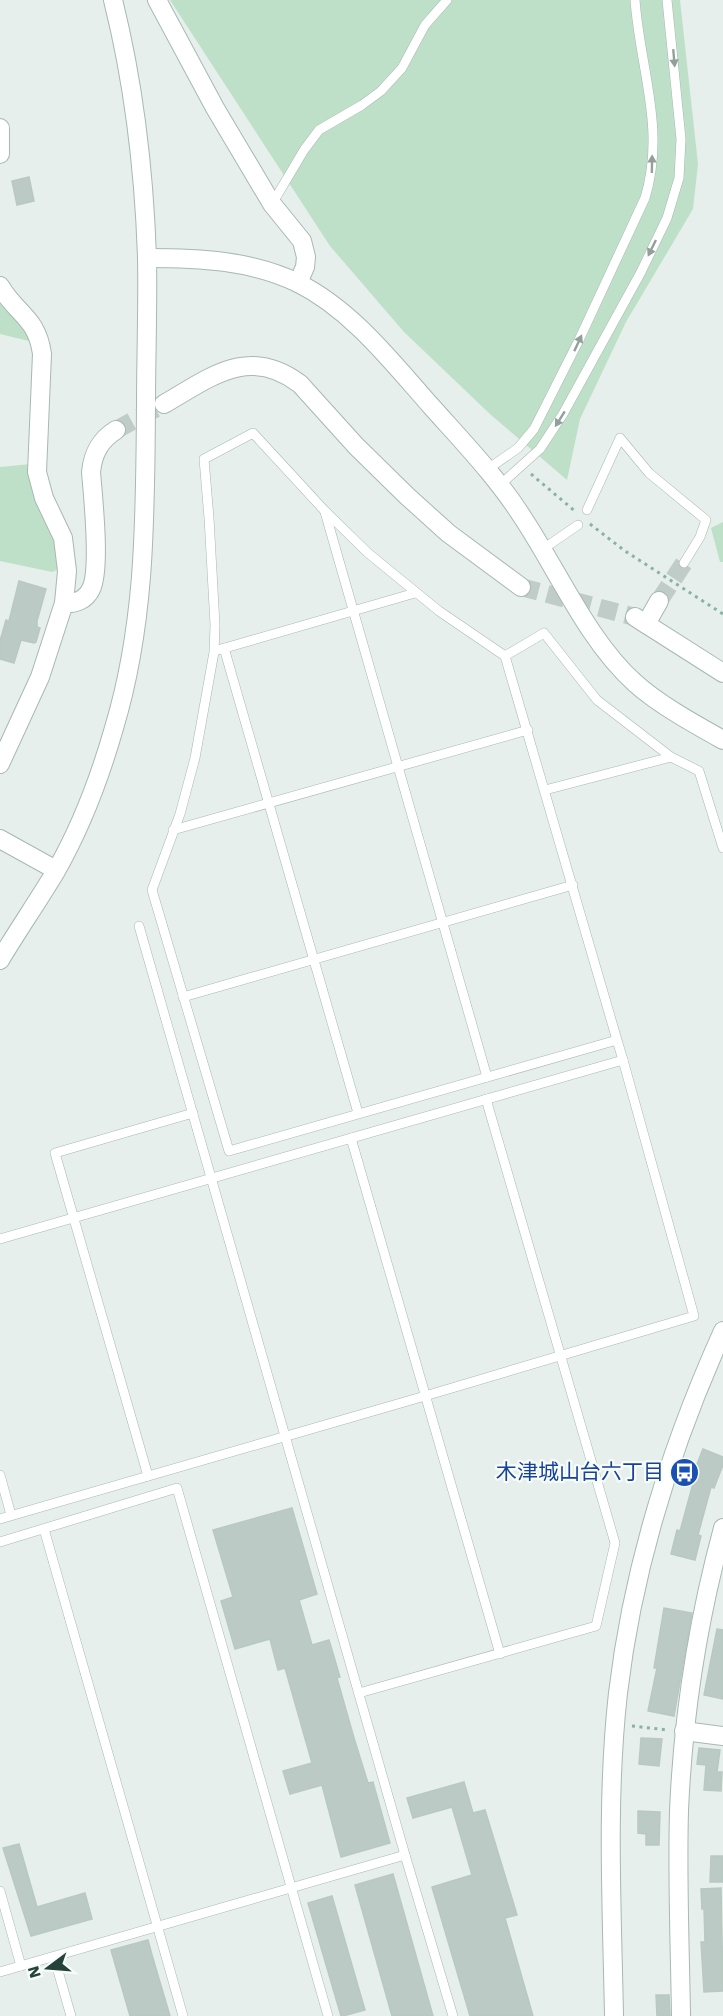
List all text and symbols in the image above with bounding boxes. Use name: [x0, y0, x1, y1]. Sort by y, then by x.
one-way arrow: [669, 49, 678, 68]
one-way arrow: [647, 154, 657, 173]
one-way arrow: [648, 239, 657, 256]
one-way arrow: [573, 334, 582, 351]
one-way arrow: [554, 411, 565, 427]
bus stop icon: 木津城山台六丁目: [669, 1456, 701, 1488]
place label: 木津城山台六丁目: [496, 1459, 664, 1484]
north arrow: [18, 1938, 78, 1998]
text: N: [23, 1964, 45, 1980]

